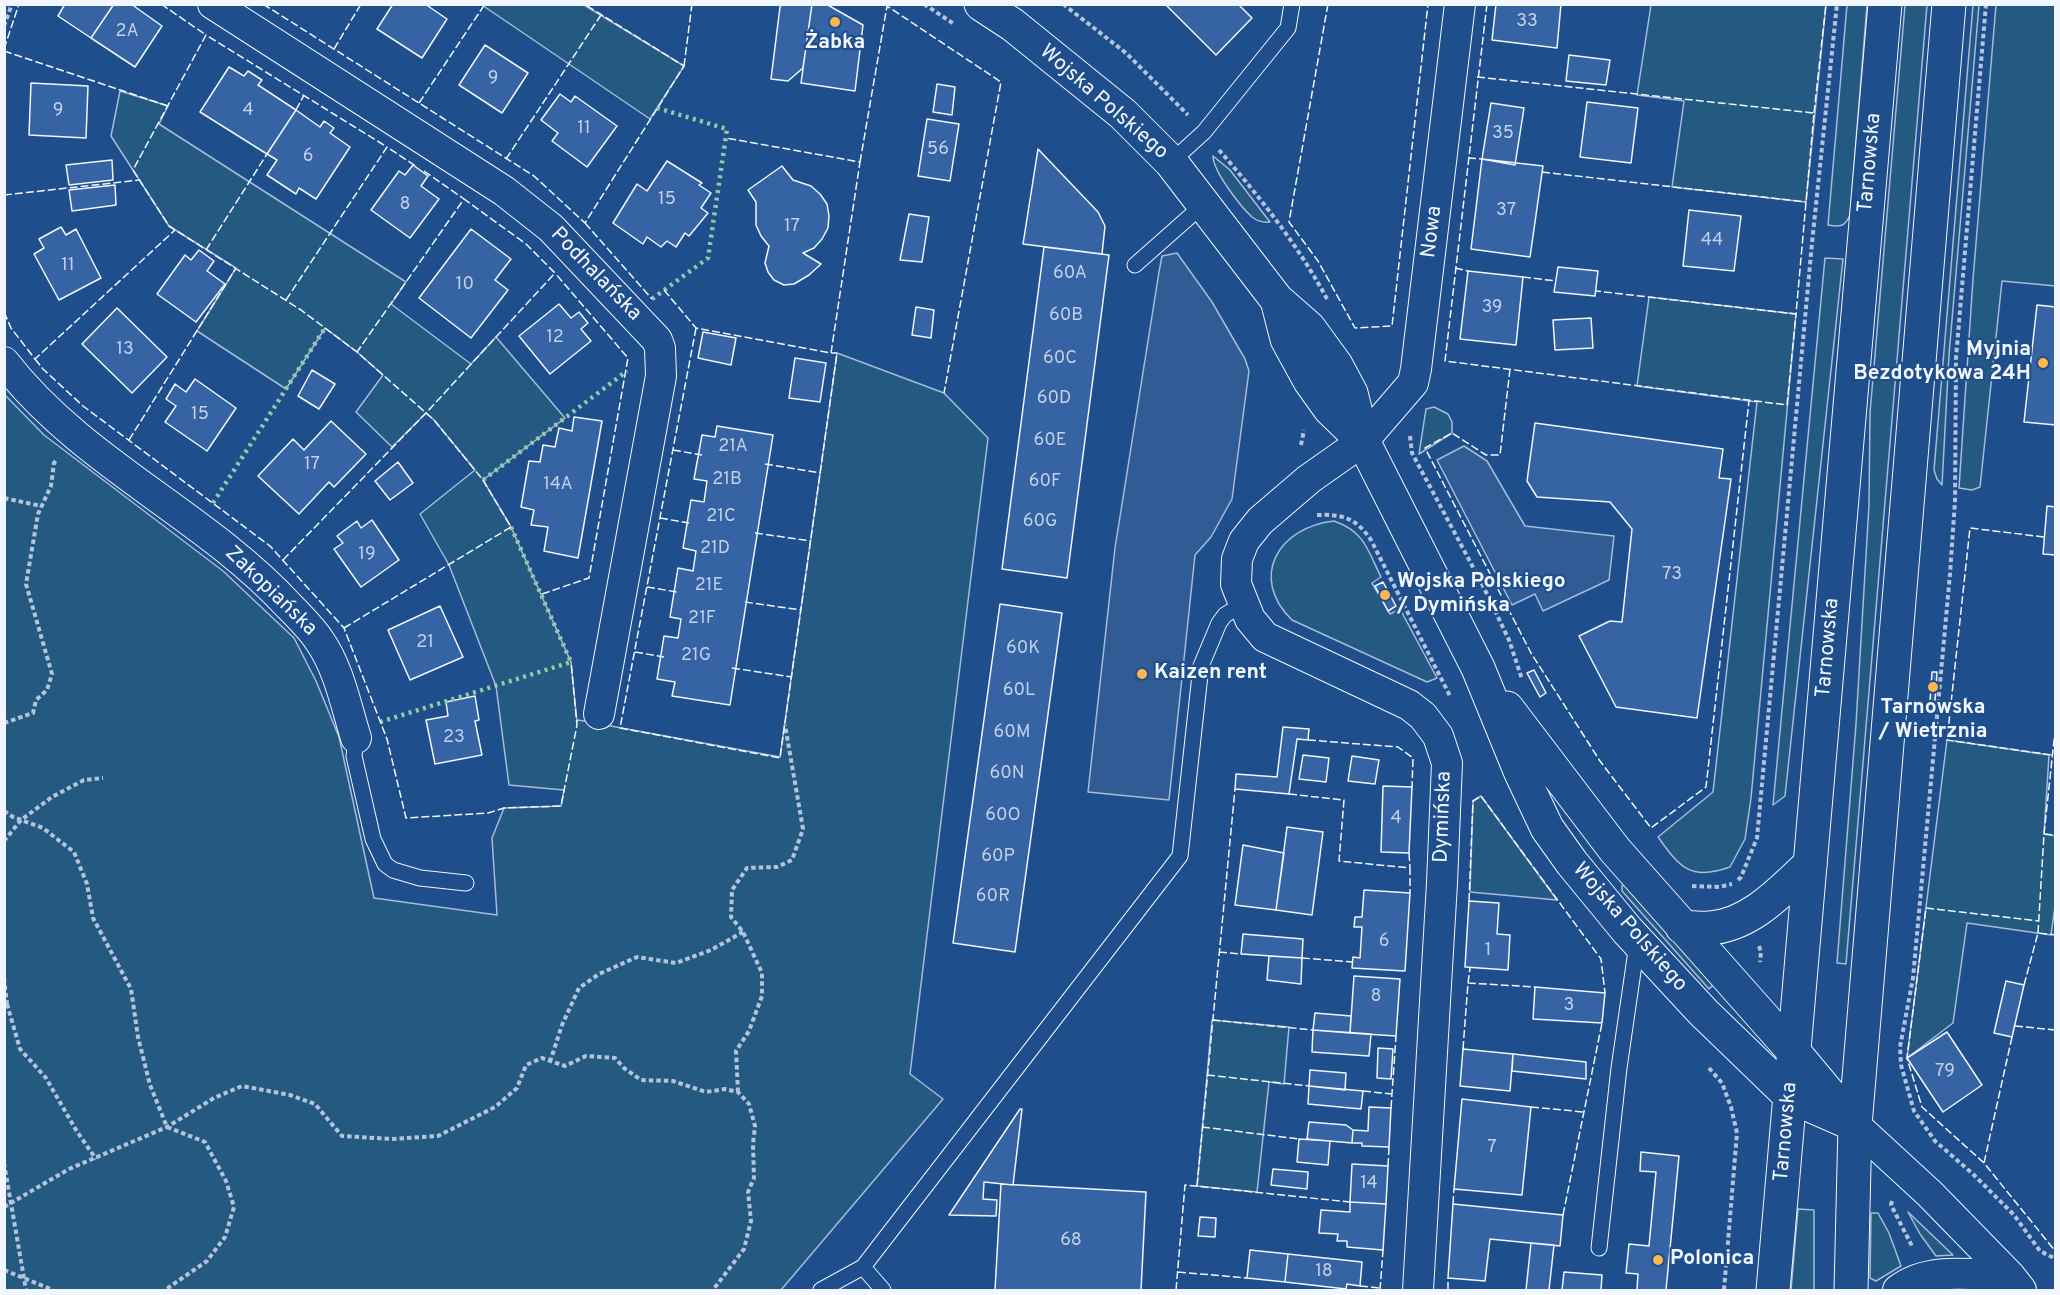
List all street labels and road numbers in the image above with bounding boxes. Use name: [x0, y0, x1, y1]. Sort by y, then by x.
street label: Wojska Polskiego: [1033, 40, 1173, 166]
street label: Tarnowska: [1854, 112, 1888, 214]
street label: Nowa: [1417, 205, 1449, 259]
street label: Podhalańska: [544, 223, 646, 327]
street label: Zakopiańska: [219, 542, 321, 642]
street label: Tarnowska: [1812, 597, 1846, 699]
street label: Dymińska: [1430, 771, 1458, 863]
street label: Wojska Polskiego: [1566, 858, 1692, 998]
street label: Tarnowska: [1770, 1081, 1804, 1183]

